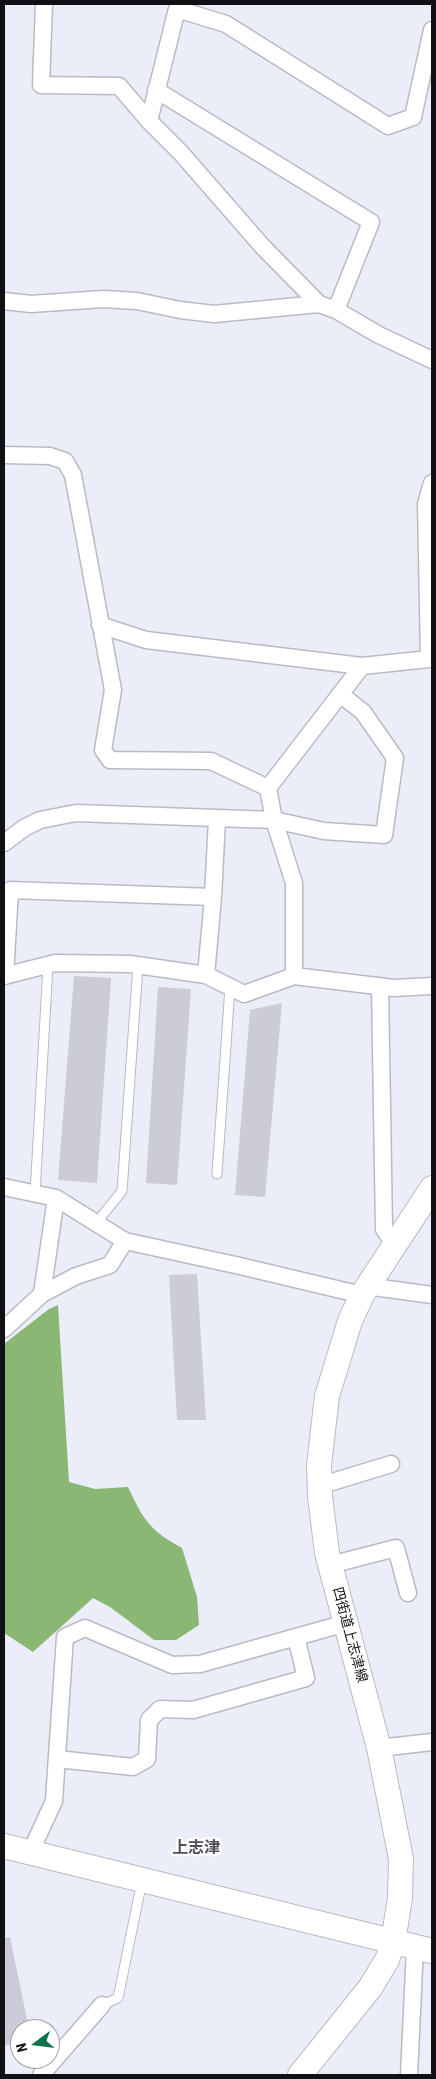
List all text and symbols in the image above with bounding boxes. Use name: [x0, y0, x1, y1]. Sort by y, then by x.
street label: 四街道上志津線: [328, 1585, 370, 1685]
district label: 上志津: [172, 1839, 220, 1859]
north arrow: [10, 2019, 60, 2069]
text: N: [13, 2041, 30, 2054]

